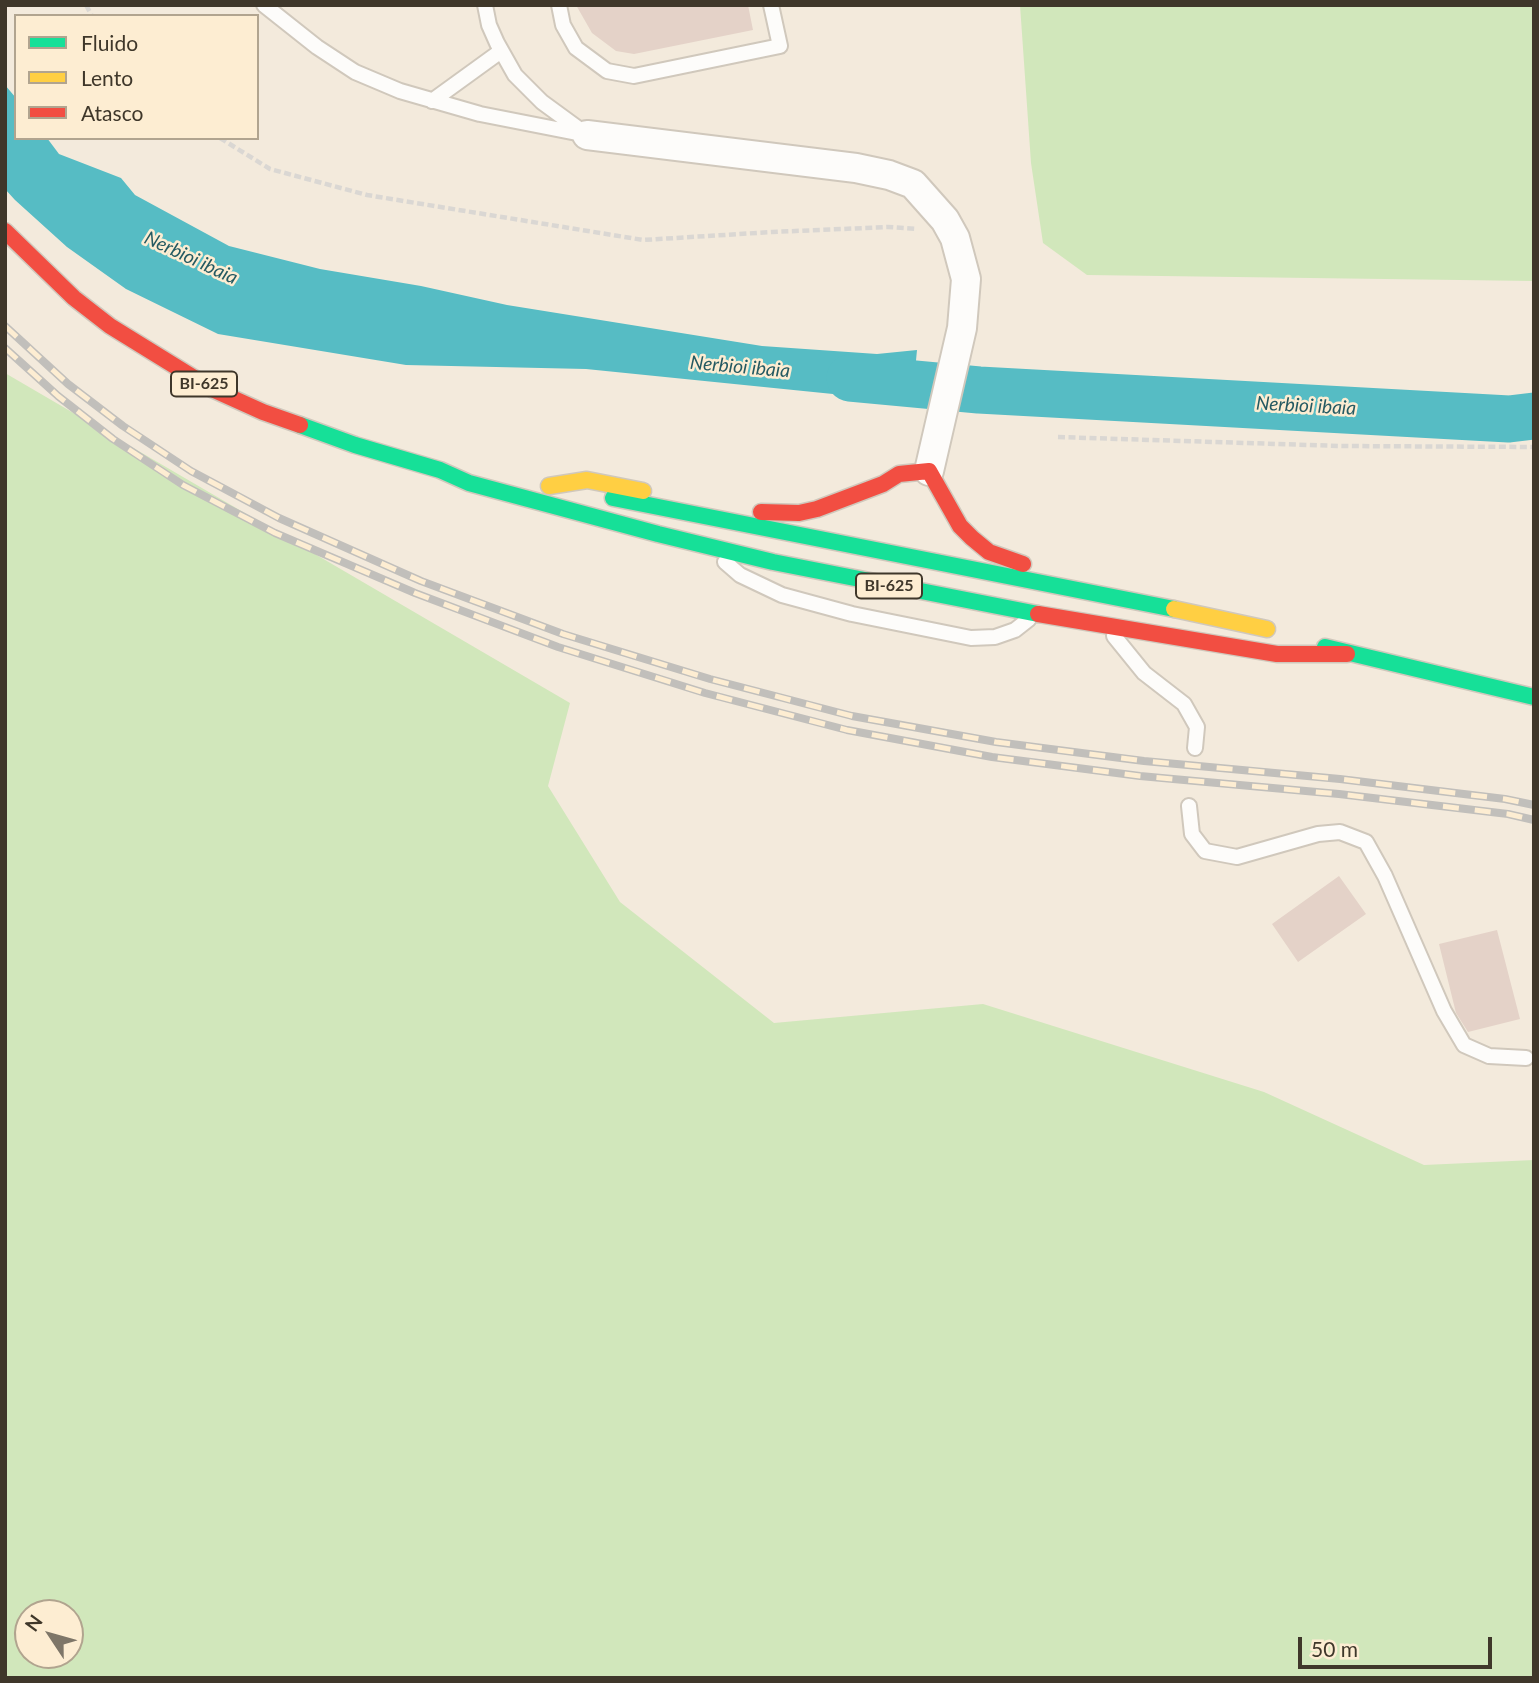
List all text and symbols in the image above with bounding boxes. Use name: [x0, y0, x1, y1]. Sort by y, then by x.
legend: [14, 14, 259, 140]
text: Fluido: [81, 30, 138, 55]
text: Lento: [81, 65, 133, 90]
text: Atasco: [81, 100, 143, 125]
water label: Nerbioi ibaia: [141, 227, 241, 289]
water label: Nerbioi ibaia: [689, 351, 791, 383]
road number: BI-625: [171, 372, 237, 396]
water label: Nerbioi ibaia: [1255, 392, 1357, 420]
road number: BI-625: [856, 573, 922, 598]
north arrow: [14, 1599, 84, 1669]
text: N: [20, 1610, 47, 1635]
scale bar: [1301, 1624, 1495, 1668]
text: 50 m: [1311, 1636, 1358, 1661]

